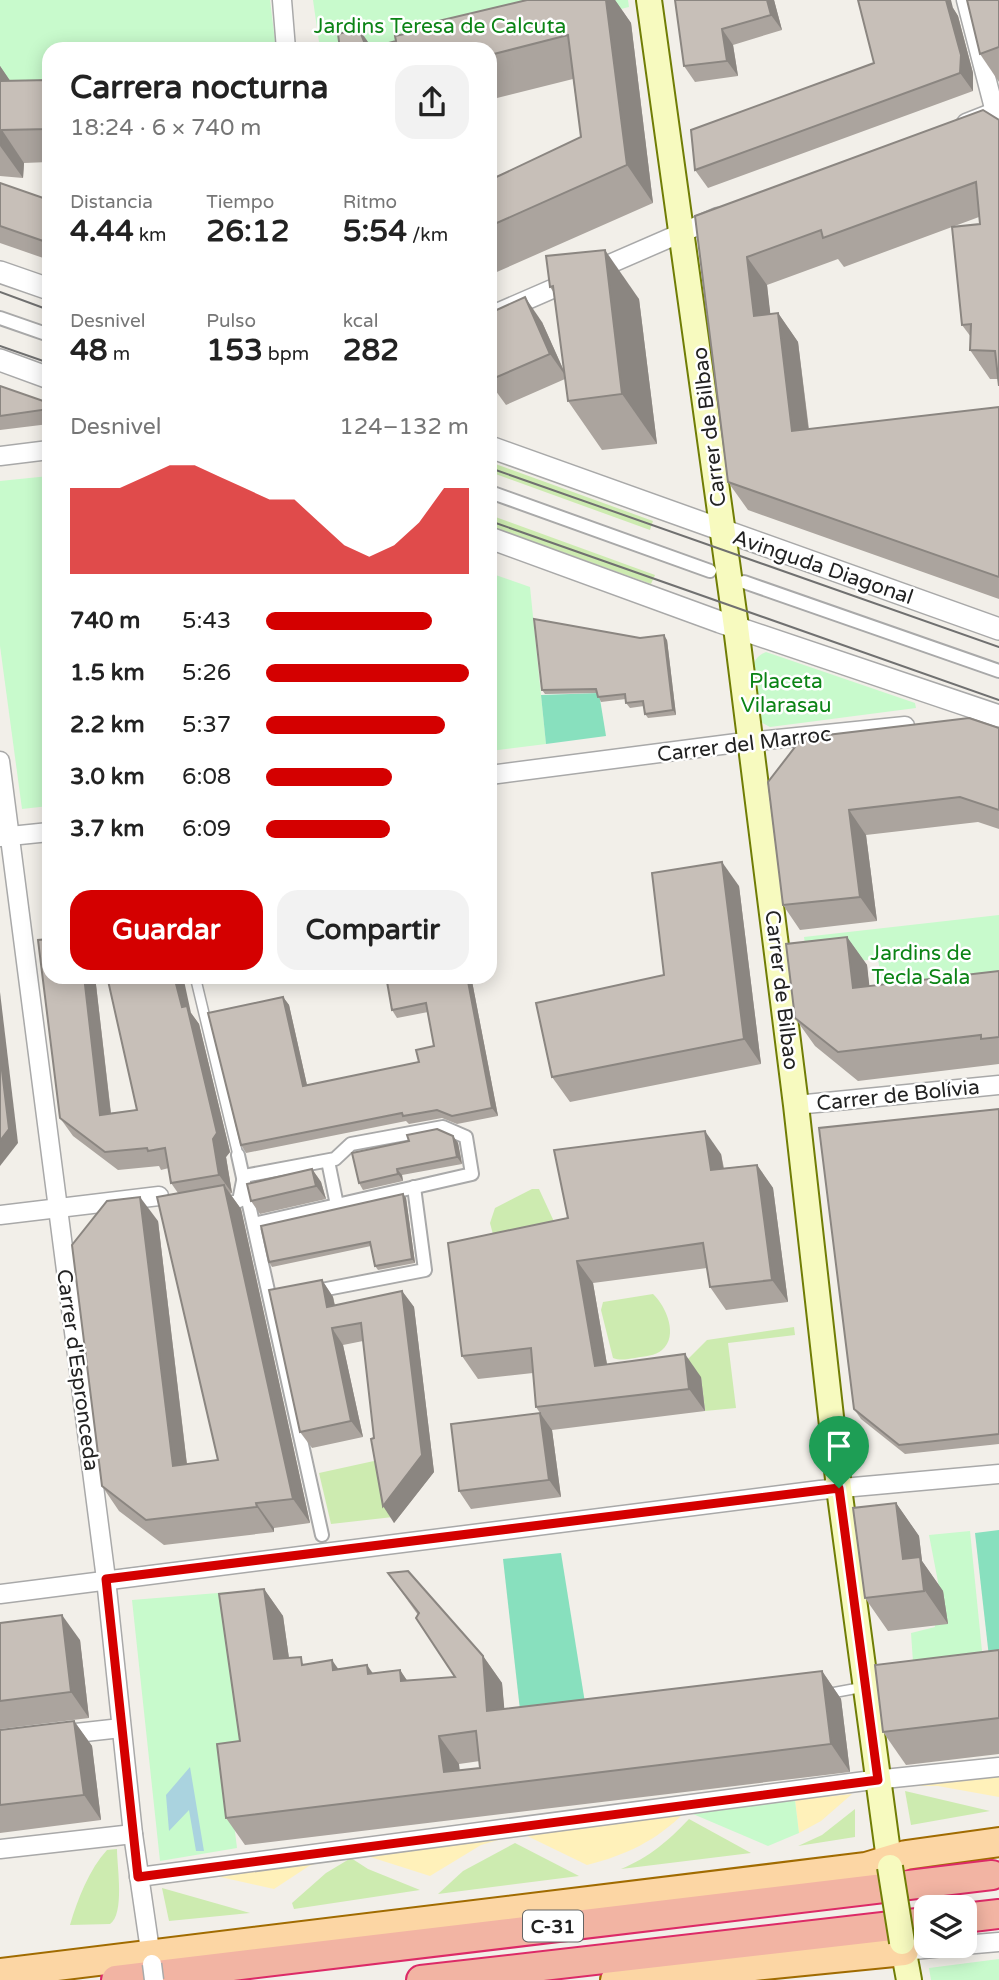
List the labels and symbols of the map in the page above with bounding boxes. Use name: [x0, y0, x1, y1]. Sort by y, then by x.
park label: Jardins Teresa de Calcuta: [314, 14, 566, 39]
street label: Carrer de Bilbao: [687, 346, 732, 508]
street label: Avinguda Diagonal: [729, 525, 916, 610]
park label: Placeta Vilarasau: [740, 669, 832, 718]
street label: Carrer del Marroc: [656, 721, 833, 768]
street label: Carrer de Bilbao: [759, 909, 804, 1071]
park label: Jardins de Tecla Sala: [870, 941, 972, 990]
street label: Carrer de Bolívia: [815, 1074, 981, 1117]
street label: Carrer d'Espronceda: [51, 1268, 104, 1473]
pin: [809, 1416, 869, 1488]
road number: C-31: [523, 1910, 583, 1942]

